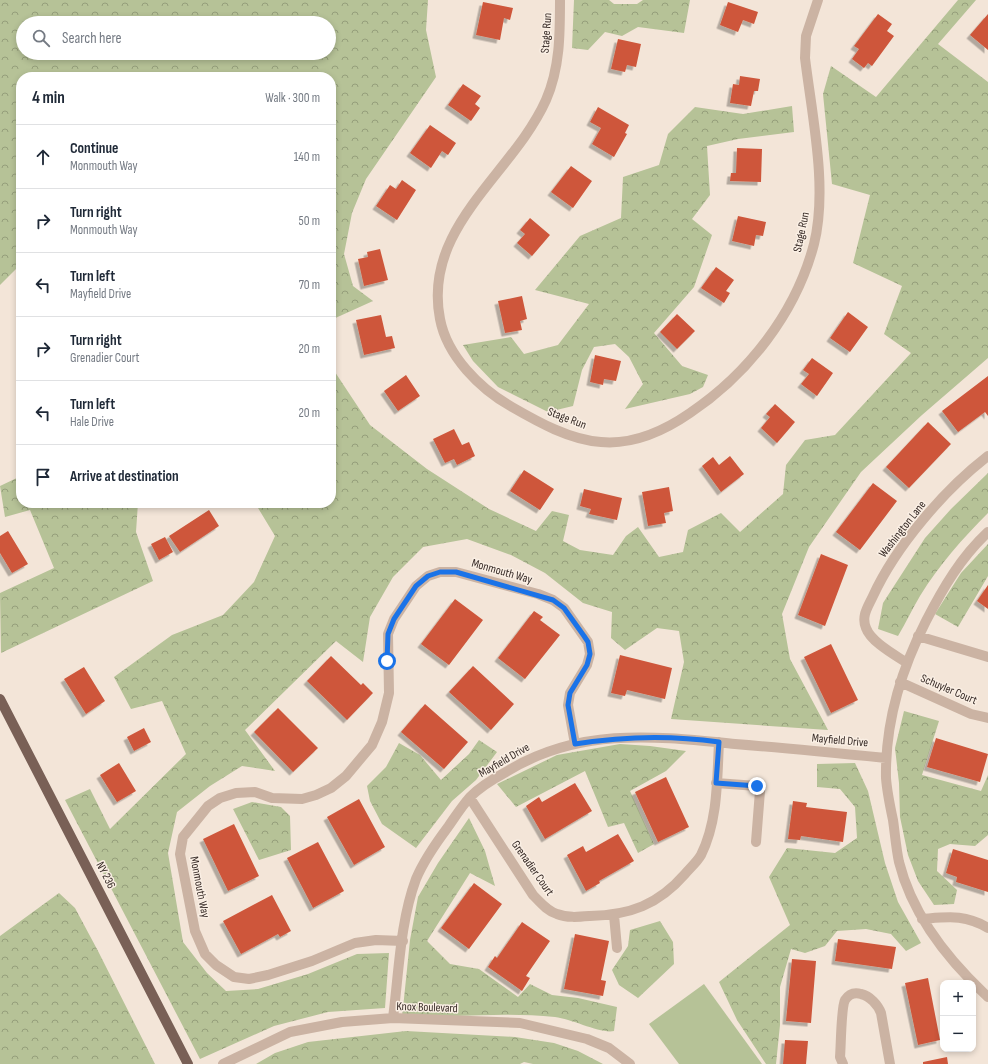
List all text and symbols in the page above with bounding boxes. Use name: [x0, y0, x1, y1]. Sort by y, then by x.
street label: Stage Run: [538, 12, 555, 54]
search box: [16, 16, 336, 60]
icon: search: [30, 27, 52, 49]
text: Search here: [62, 29, 122, 48]
text: 4 min: [32, 88, 65, 108]
text: Walk · 300 m: [265, 90, 320, 106]
text: Continue: [70, 139, 119, 158]
icon: ahead: [32, 146, 54, 168]
text: 140 m: [294, 149, 320, 165]
text: Monmouth Way: [70, 158, 138, 174]
text: Turn right: [70, 203, 122, 222]
icon: right: [32, 210, 54, 232]
street label: Stage Run: [790, 211, 813, 253]
text: 50 m: [299, 213, 320, 229]
text: Monmouth Way: [70, 222, 138, 238]
text: Turn left: [70, 267, 115, 286]
icon: left: [32, 274, 54, 296]
text: 70 m: [299, 277, 320, 293]
text: Mayfield Drive: [70, 286, 131, 302]
text: Turn right: [70, 331, 122, 350]
icon: right: [32, 338, 54, 360]
text: 20 m: [298, 341, 320, 357]
text: Grenadier Court: [70, 350, 140, 366]
text: Turn left: [70, 395, 115, 414]
icon: left: [32, 402, 54, 424]
street label: Stage Run: [545, 404, 588, 433]
text: 20 m: [298, 405, 320, 421]
text: Hale Drive: [70, 414, 114, 430]
icon: arrive: [32, 466, 54, 488]
text: Arrive at destination: [70, 467, 179, 486]
street label: Washington Lane: [875, 498, 929, 561]
street label: Monmouth Way: [470, 556, 534, 587]
route start: [378, 652, 396, 670]
street label: Schuyler Court: [918, 671, 980, 708]
street label: Mayfield Drive: [811, 731, 869, 750]
street label: Mayfield Drive: [476, 740, 533, 781]
route end: [748, 777, 766, 795]
street label: Grenadier Court: [508, 838, 557, 899]
street label: Monmouth Way: [186, 855, 213, 919]
street label: NY 236: [92, 859, 119, 891]
map controls: [940, 980, 976, 1052]
button: +: [940, 980, 976, 1016]
street label: Knox Boulevard: [396, 999, 458, 1016]
button: −: [940, 1016, 976, 1052]

